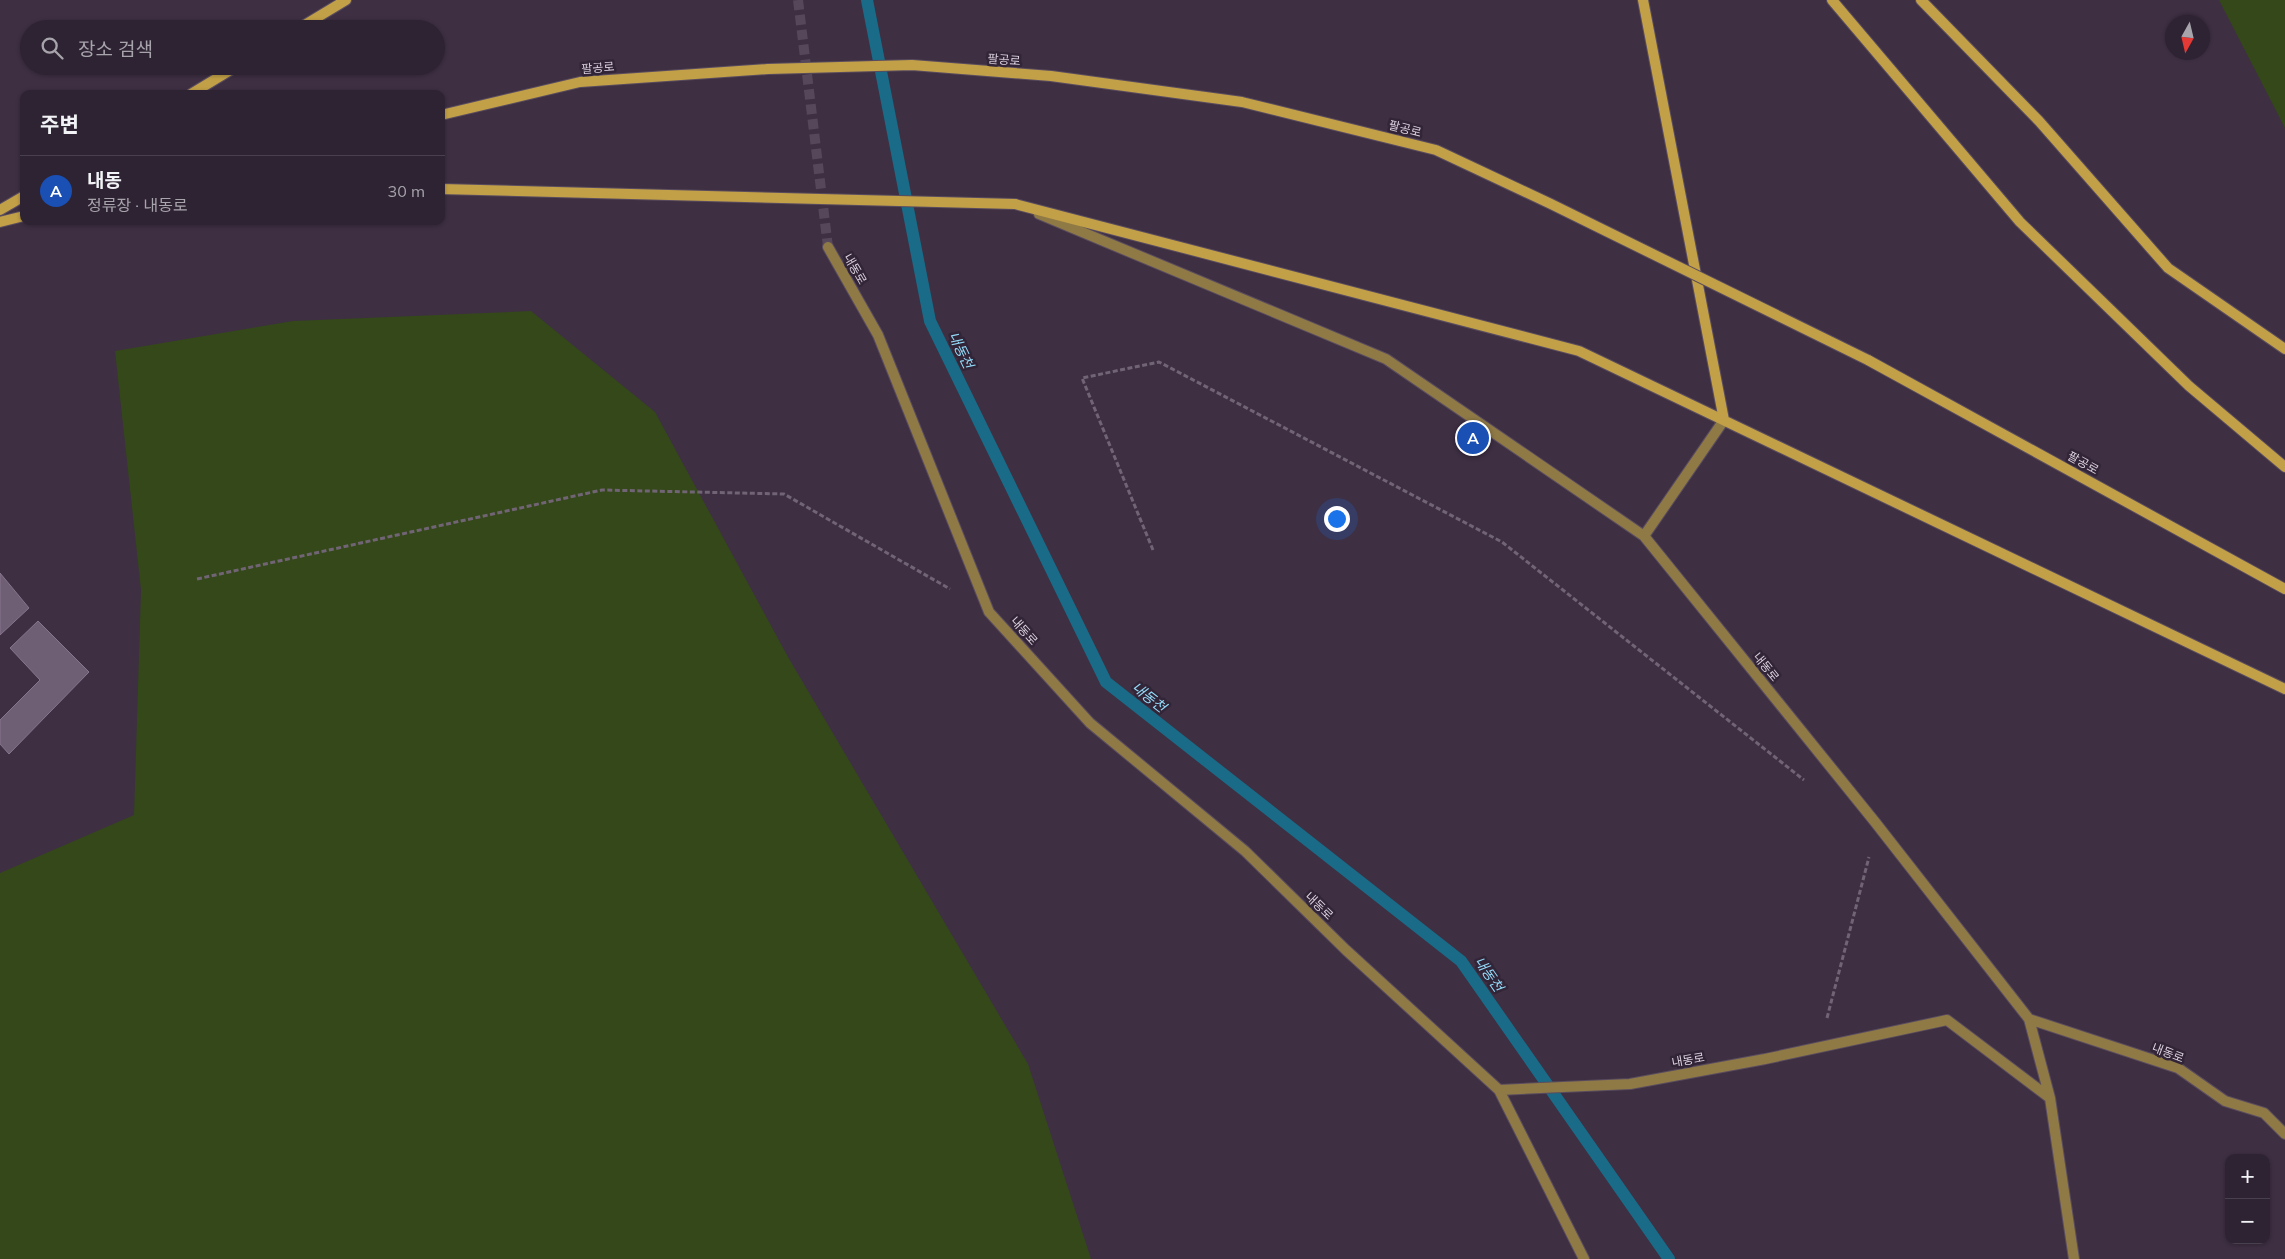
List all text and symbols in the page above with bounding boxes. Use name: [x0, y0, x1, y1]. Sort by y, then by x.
north arrow: [2165, 15, 2210, 60]
search box: [20, 20, 445, 75]
icon: search: [38, 34, 66, 62]
text: 장소 검색: [78, 37, 153, 61]
street label: 팔공로: [987, 51, 1021, 68]
street label: 팔공로: [581, 59, 615, 76]
text: 주변: [40, 111, 79, 137]
street label: 팔공로: [1387, 117, 1423, 140]
text: 내동: [87, 168, 122, 192]
text: A: [50, 181, 62, 201]
text: 30 m: [388, 181, 425, 201]
text: 정류장 · 내동로: [87, 195, 187, 215]
street label: 내동로: [841, 251, 870, 287]
water label: 내동천: [944, 329, 978, 372]
pin: A: [1457, 419, 1489, 457]
street label: 팔공로: [2065, 448, 2101, 477]
your location: [1324, 506, 1350, 532]
street label: 내동로: [1008, 613, 1041, 648]
street label: 내동로: [1750, 649, 1783, 684]
water label: 내동천: [1128, 678, 1171, 717]
street label: 내동로: [1302, 889, 1336, 923]
water label: 내동천: [1471, 953, 1508, 996]
street label: 내동로: [2150, 1040, 2186, 1065]
street label: 내동로: [1670, 1049, 1706, 1070]
map controls: [2225, 1154, 2270, 1244]
button: +: [2225, 1154, 2270, 1199]
button: −: [2225, 1199, 2270, 1244]

